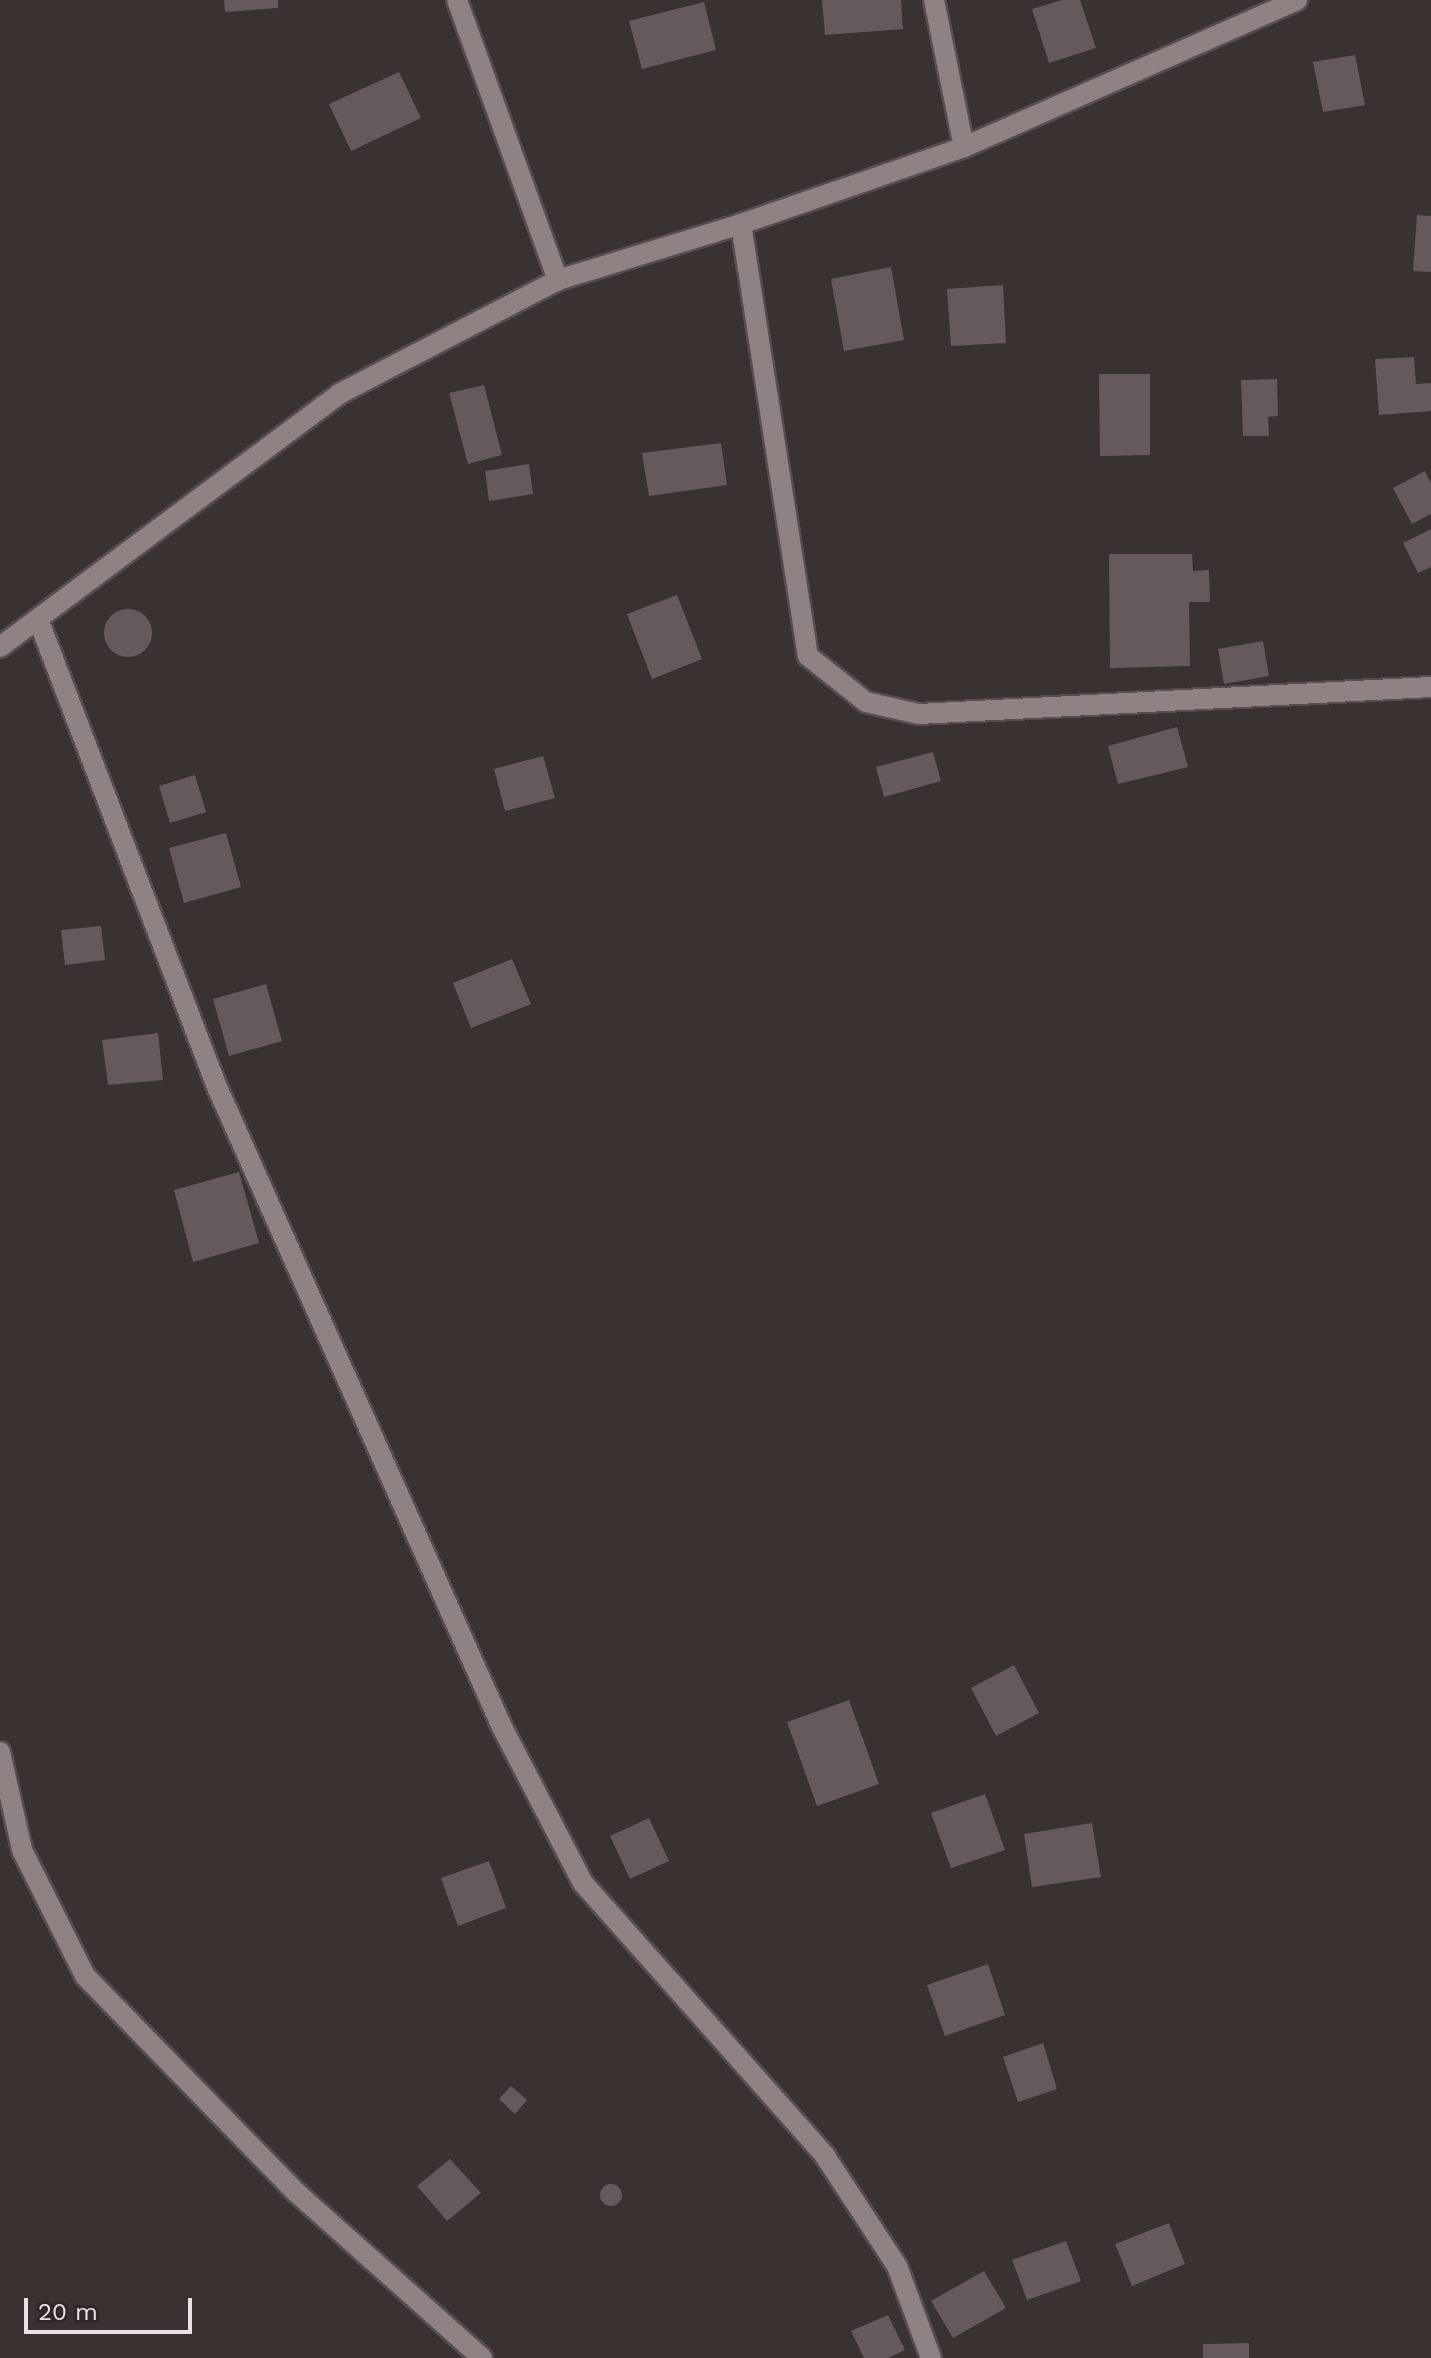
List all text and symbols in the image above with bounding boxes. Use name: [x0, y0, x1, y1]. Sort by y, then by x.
scale bar: [28, 2282, 196, 2332]
text: 20 m: [38, 2298, 98, 2326]

